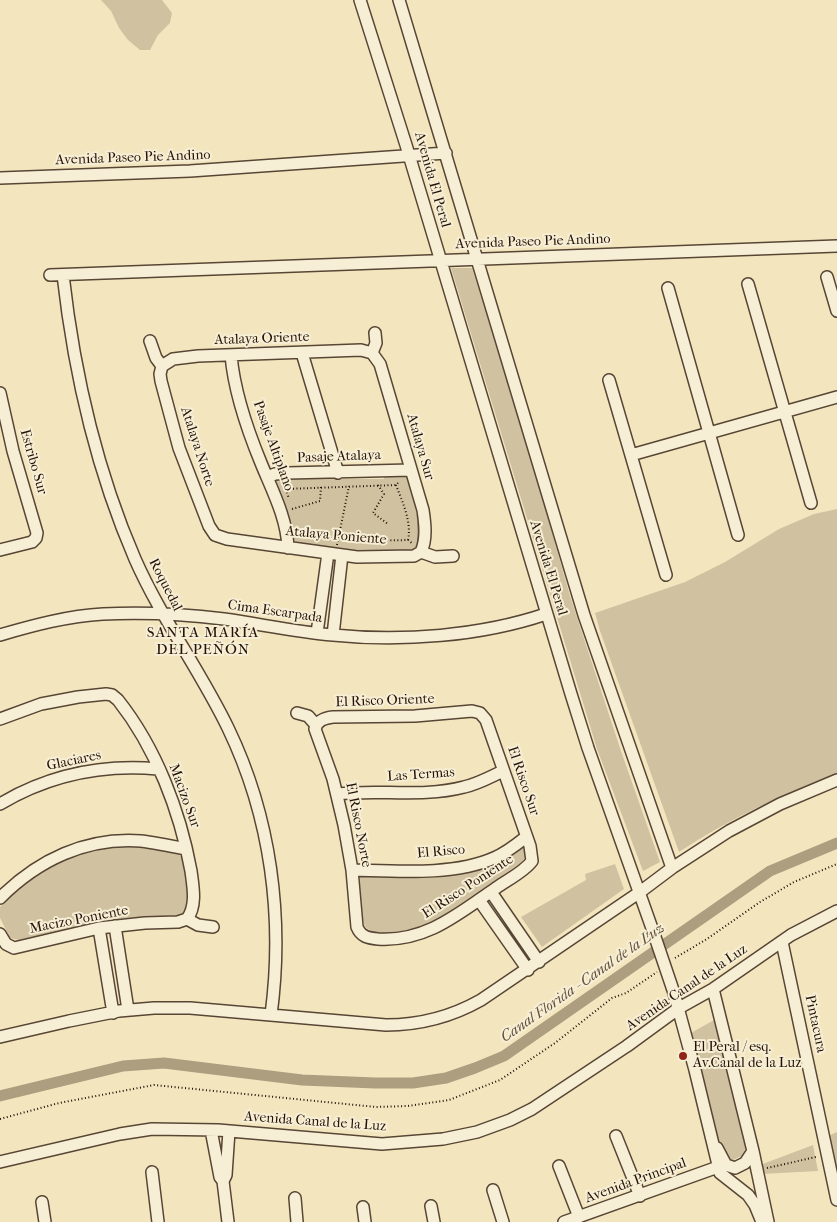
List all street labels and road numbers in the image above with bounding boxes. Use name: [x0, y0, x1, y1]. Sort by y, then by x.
street label: Avenida El Peral: [410, 130, 454, 230]
street label: Avenida Paseo Pie Andino: [55, 147, 211, 169]
street label: Avenida Paseo Pie Andino: [455, 231, 611, 253]
street label: Atalaya Oriente: [214, 329, 310, 349]
street label: Pasaje Altiplano: [249, 399, 297, 493]
street label: Atalaya Norte: [176, 405, 218, 489]
street label: Atalaya Sur: [403, 412, 437, 482]
street label: Estribo Sur: [16, 427, 50, 497]
street label: Pasaje Atalaya: [297, 447, 381, 467]
street label: Avenida El Peral: [526, 518, 570, 618]
street label: Atalaya Poniente: [285, 523, 387, 549]
street label: Roquedal: [145, 556, 185, 614]
street label: Cima Escarpada: [227, 597, 323, 627]
street label: El Risco Oriente: [335, 691, 435, 711]
street label: El Risco Sur: [503, 744, 543, 818]
street label: Glaciares: [45, 747, 103, 775]
street label: Macizo Sur: [165, 762, 203, 830]
street label: Las Termas: [387, 764, 455, 786]
street label: El Risco Norte: [342, 781, 374, 869]
street label: El Risco: [416, 842, 466, 862]
street label: El Risco Poniente: [419, 851, 517, 923]
street label: Macizo Poniente: [28, 902, 130, 938]
street label: Avenida Canal de la Luz: [623, 941, 751, 1035]
street label: Pintacura: [801, 994, 829, 1054]
street label: Avenida Canal de la Luz: [243, 1109, 387, 1135]
street label: Avenida Principal: [583, 1155, 689, 1207]

